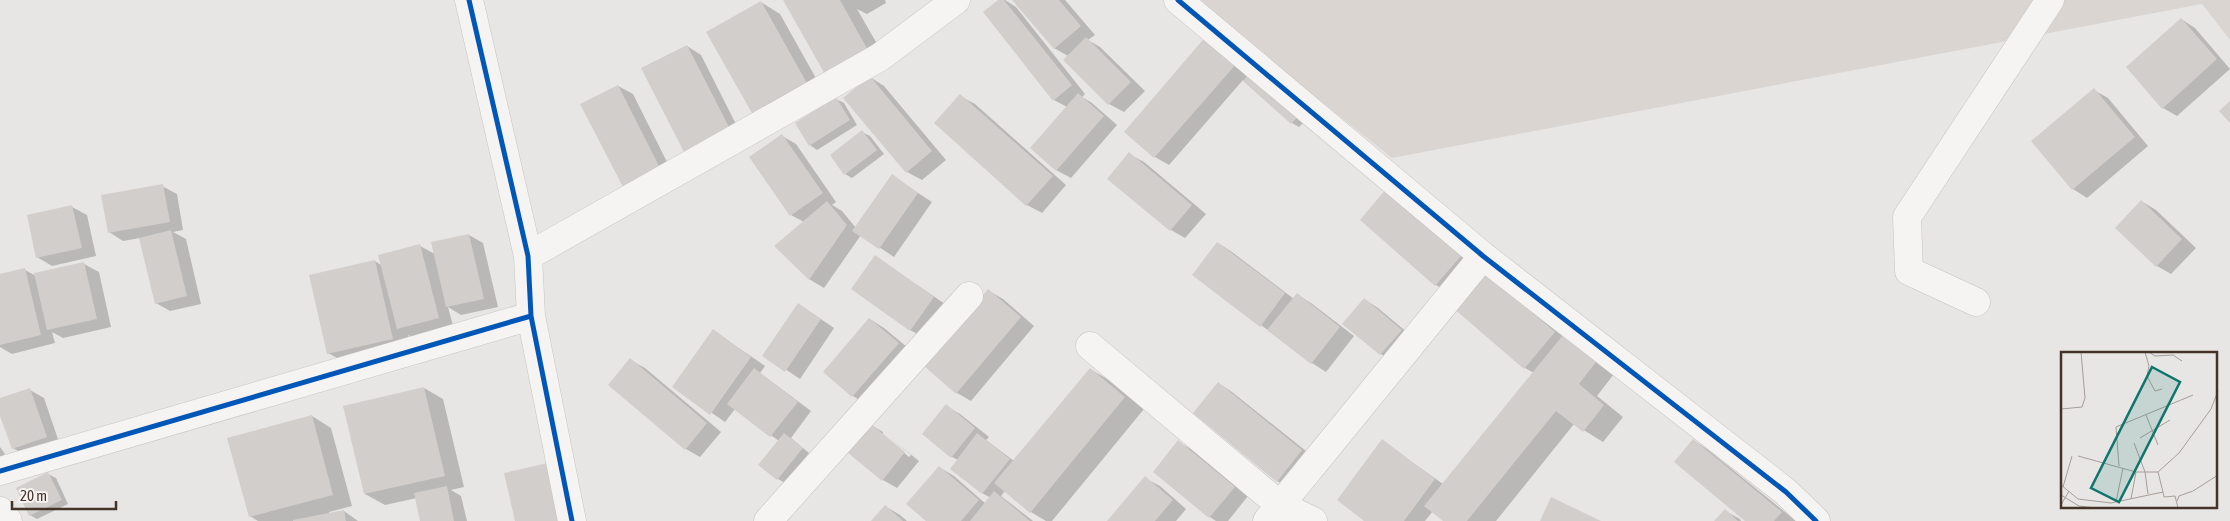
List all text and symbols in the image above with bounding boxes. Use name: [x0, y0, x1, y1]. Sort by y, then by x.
inset map: [2061, 352, 2218, 508]
scale bar: [12, 478, 116, 510]
text: 20 m: [20, 487, 47, 504]

